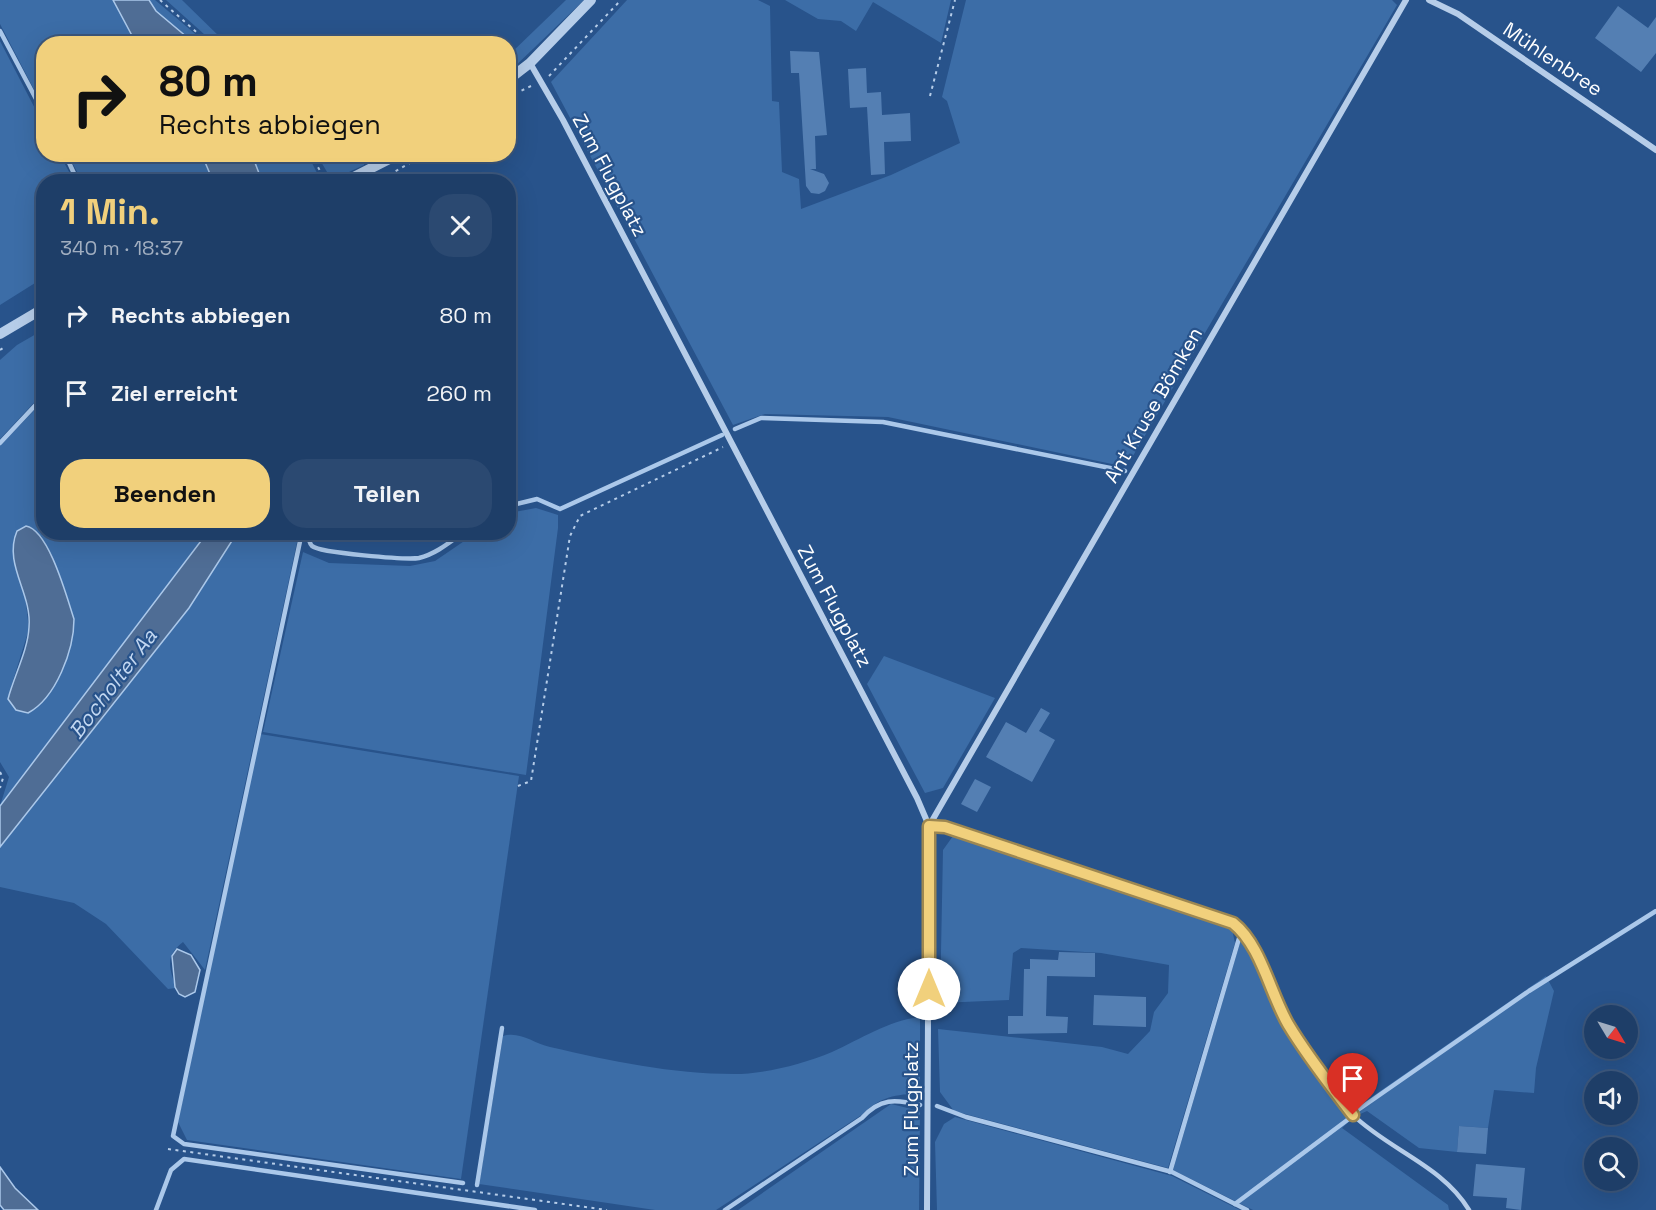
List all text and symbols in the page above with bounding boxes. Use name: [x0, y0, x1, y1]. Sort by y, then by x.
street label: Mühlenbree: [1498, 16, 1608, 102]
text: 80 m: [159, 55, 258, 108]
icon: right: [60, 60, 138, 138]
text: Rechts abbiegen: [159, 107, 381, 142]
street label: Zum Flugplatz: [567, 109, 653, 241]
text: 1 Min.: [60, 189, 160, 235]
button: close: [429, 194, 492, 257]
text: 340 m · 18:37: [60, 235, 183, 261]
icon: right: [60, 299, 93, 332]
text: Rechts abbiegen: [111, 301, 291, 329]
text: 80 m: [440, 301, 492, 329]
street label: Ant Kruse Bömken: [1098, 322, 1208, 488]
icon: arrive: [60, 377, 93, 410]
text: Ziel erreicht: [111, 379, 238, 407]
text: 260 m: [427, 379, 492, 407]
button: Beenden: [60, 459, 270, 528]
button: Teilen: [282, 459, 492, 528]
street label: Zum Flugplatz: [792, 540, 878, 672]
water label: Bocholter Aa: [63, 623, 163, 744]
position arrow: [897, 957, 961, 1021]
north arrow: [1584, 1005, 1638, 1059]
map controls: [1584, 1005, 1638, 1191]
street label: Zum Flugplatz: [898, 1041, 924, 1177]
pin: [1327, 1053, 1378, 1115]
icon: arrive: [1336, 1062, 1369, 1095]
button: sound: [1584, 1071, 1638, 1125]
button: search: [1584, 1137, 1638, 1191]

